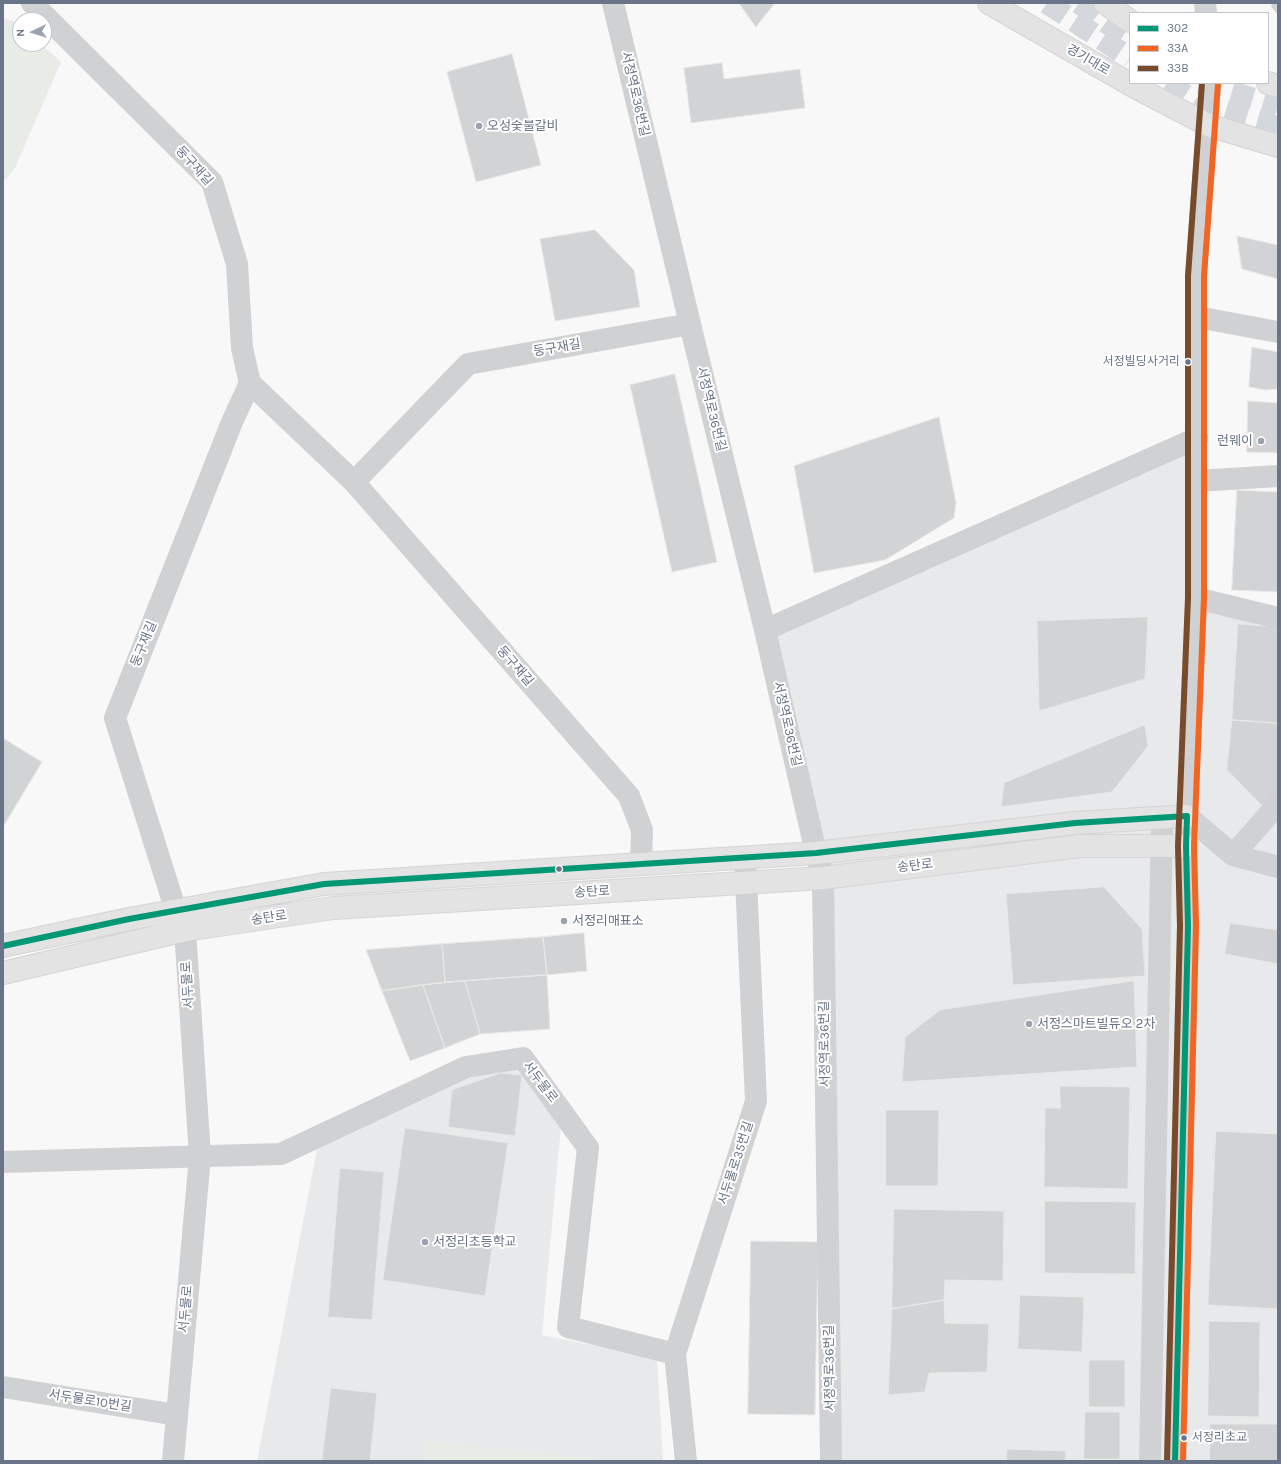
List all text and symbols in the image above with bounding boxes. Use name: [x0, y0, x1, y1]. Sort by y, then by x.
north arrow: [12, 12, 52, 52]
legend: [1129, 12, 1269, 84]
text: 302: [1167, 21, 1188, 35]
text: N: [14, 28, 27, 37]
street label: 경기대로: [1063, 41, 1113, 79]
text: 33A: [1167, 41, 1188, 55]
street label: 서정역로36번길: [618, 50, 652, 138]
text: 33B: [1167, 61, 1189, 75]
place label: 오성숯불갈비: [487, 118, 559, 134]
marker: 오성숯불갈비: [474, 121, 484, 131]
street label: 둥구재길: [172, 143, 216, 189]
street label: 둥구재길: [532, 336, 582, 360]
place label: 서정빌딩사거리: [1103, 355, 1180, 369]
marker: 서정빌딩사거리: [1183, 357, 1193, 367]
street label: 서정역로36번길: [693, 365, 729, 453]
place label: 런웨이: [1217, 433, 1253, 449]
marker: 런웨이: [1256, 436, 1266, 446]
street label: 둥구재길: [128, 619, 160, 669]
street label: 둥구재길: [493, 643, 537, 689]
street label: 서정역로36번길: [770, 680, 804, 768]
street label: 송탄로: [896, 856, 934, 876]
unlabelled marker: [554, 864, 564, 874]
street label: 송탄로: [574, 883, 610, 901]
street label: 송탄로: [250, 908, 288, 928]
place label: 서정리매표소: [572, 913, 644, 929]
marker: 서정리매표소: [559, 916, 569, 926]
street label: 서두물로: [179, 961, 197, 1009]
street label: 서정역로36번길: [816, 1000, 834, 1088]
place label: 서정스마트빌듀오 2차: [1037, 1016, 1155, 1032]
marker: 서정스마트빌듀오 2차: [1024, 1019, 1034, 1029]
street label: 서두물로: [519, 1058, 561, 1106]
street label: 서두물로35번길: [715, 1119, 757, 1207]
place label: 서정리초등학교: [433, 1234, 517, 1250]
marker: 서정리초등학교: [420, 1237, 430, 1247]
street label: 서두물로: [176, 1284, 196, 1334]
street label: 서정역로36번길: [821, 1324, 839, 1412]
street label: 서두물로10번길: [47, 1387, 133, 1415]
place label: 서정리초교: [1192, 1431, 1247, 1445]
marker: 서정리초교: [1179, 1433, 1189, 1443]

